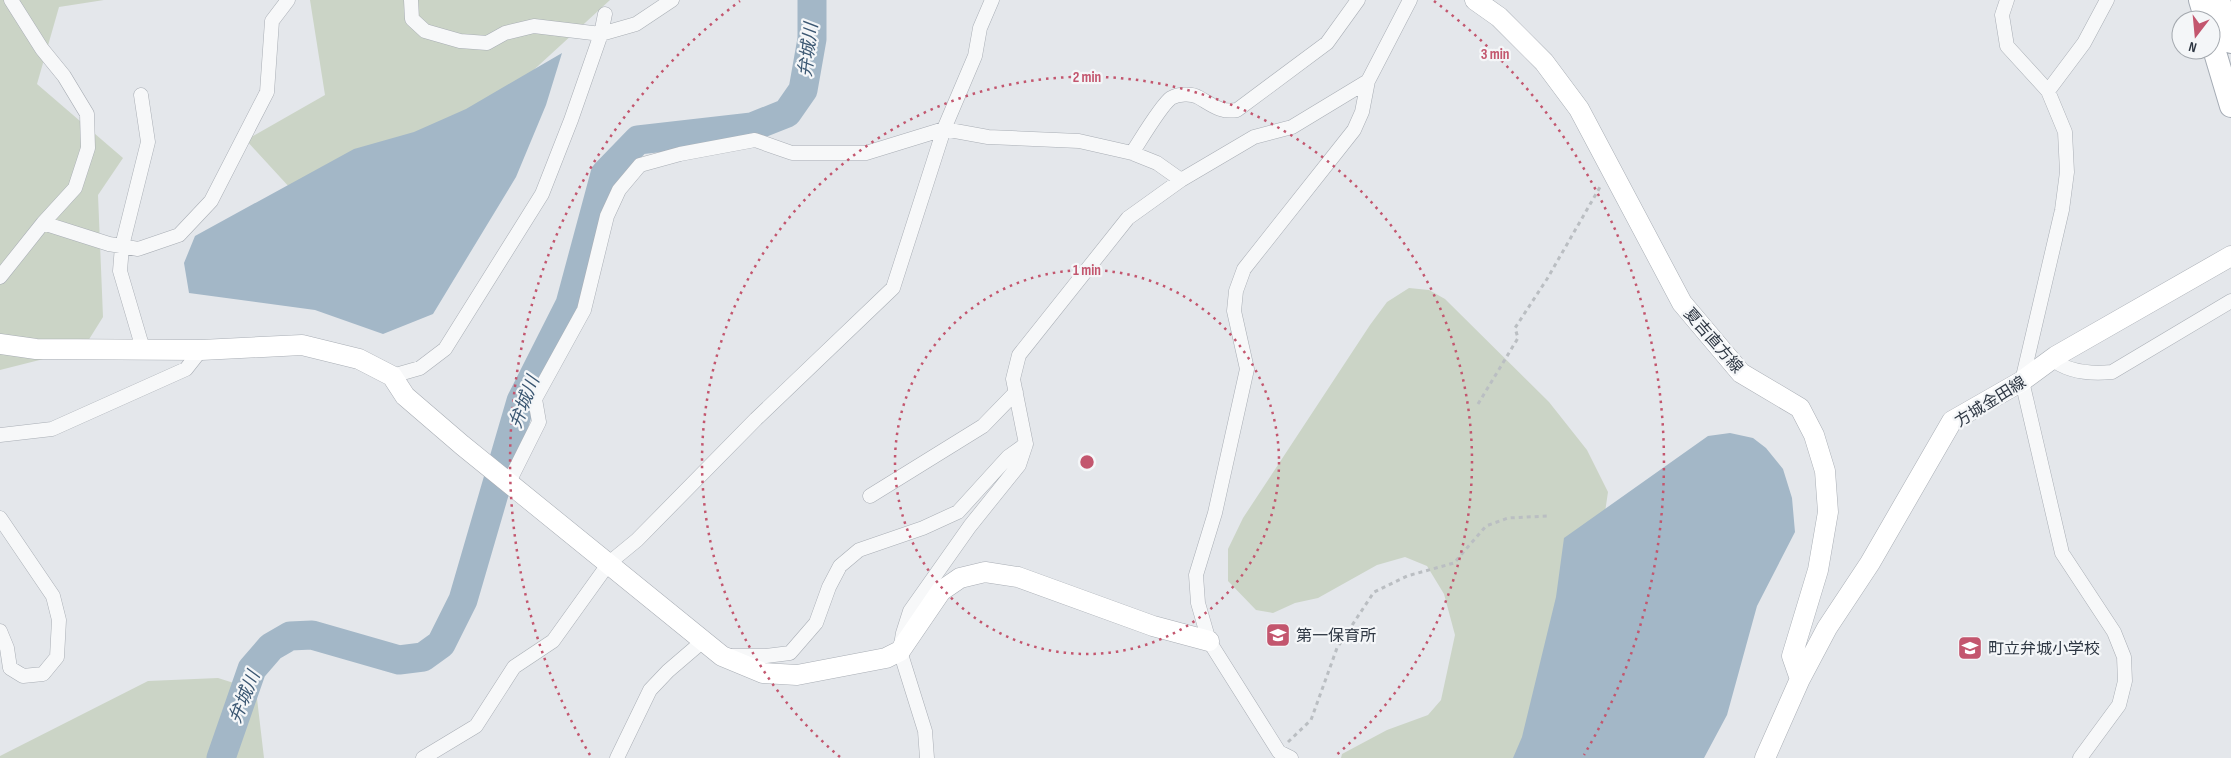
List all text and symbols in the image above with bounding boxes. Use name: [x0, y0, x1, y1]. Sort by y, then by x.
north arrow: [2171, 10, 2221, 60]
water label: 弁城川: [795, 20, 822, 78]
text: N: [2187, 38, 2198, 56]
text: 3 min: [1481, 45, 1509, 64]
text: 2 min: [1073, 68, 1101, 87]
text: 1 min: [1073, 261, 1101, 280]
street label: 夏吉直方線: [1679, 305, 1746, 377]
water label: 弁城川: [505, 371, 545, 431]
street label: 方城金田線: [1952, 373, 2030, 432]
centre of rings: [1078, 453, 1096, 471]
school or university icon: 第一保育所: [1265, 622, 1291, 648]
place label: 第一保育所: [1296, 627, 1376, 646]
school or university icon: 町立弁城小学校: [1957, 635, 1983, 661]
place label: 町立弁城小学校: [1988, 640, 2100, 659]
water label: 弁城川: [225, 666, 265, 726]

